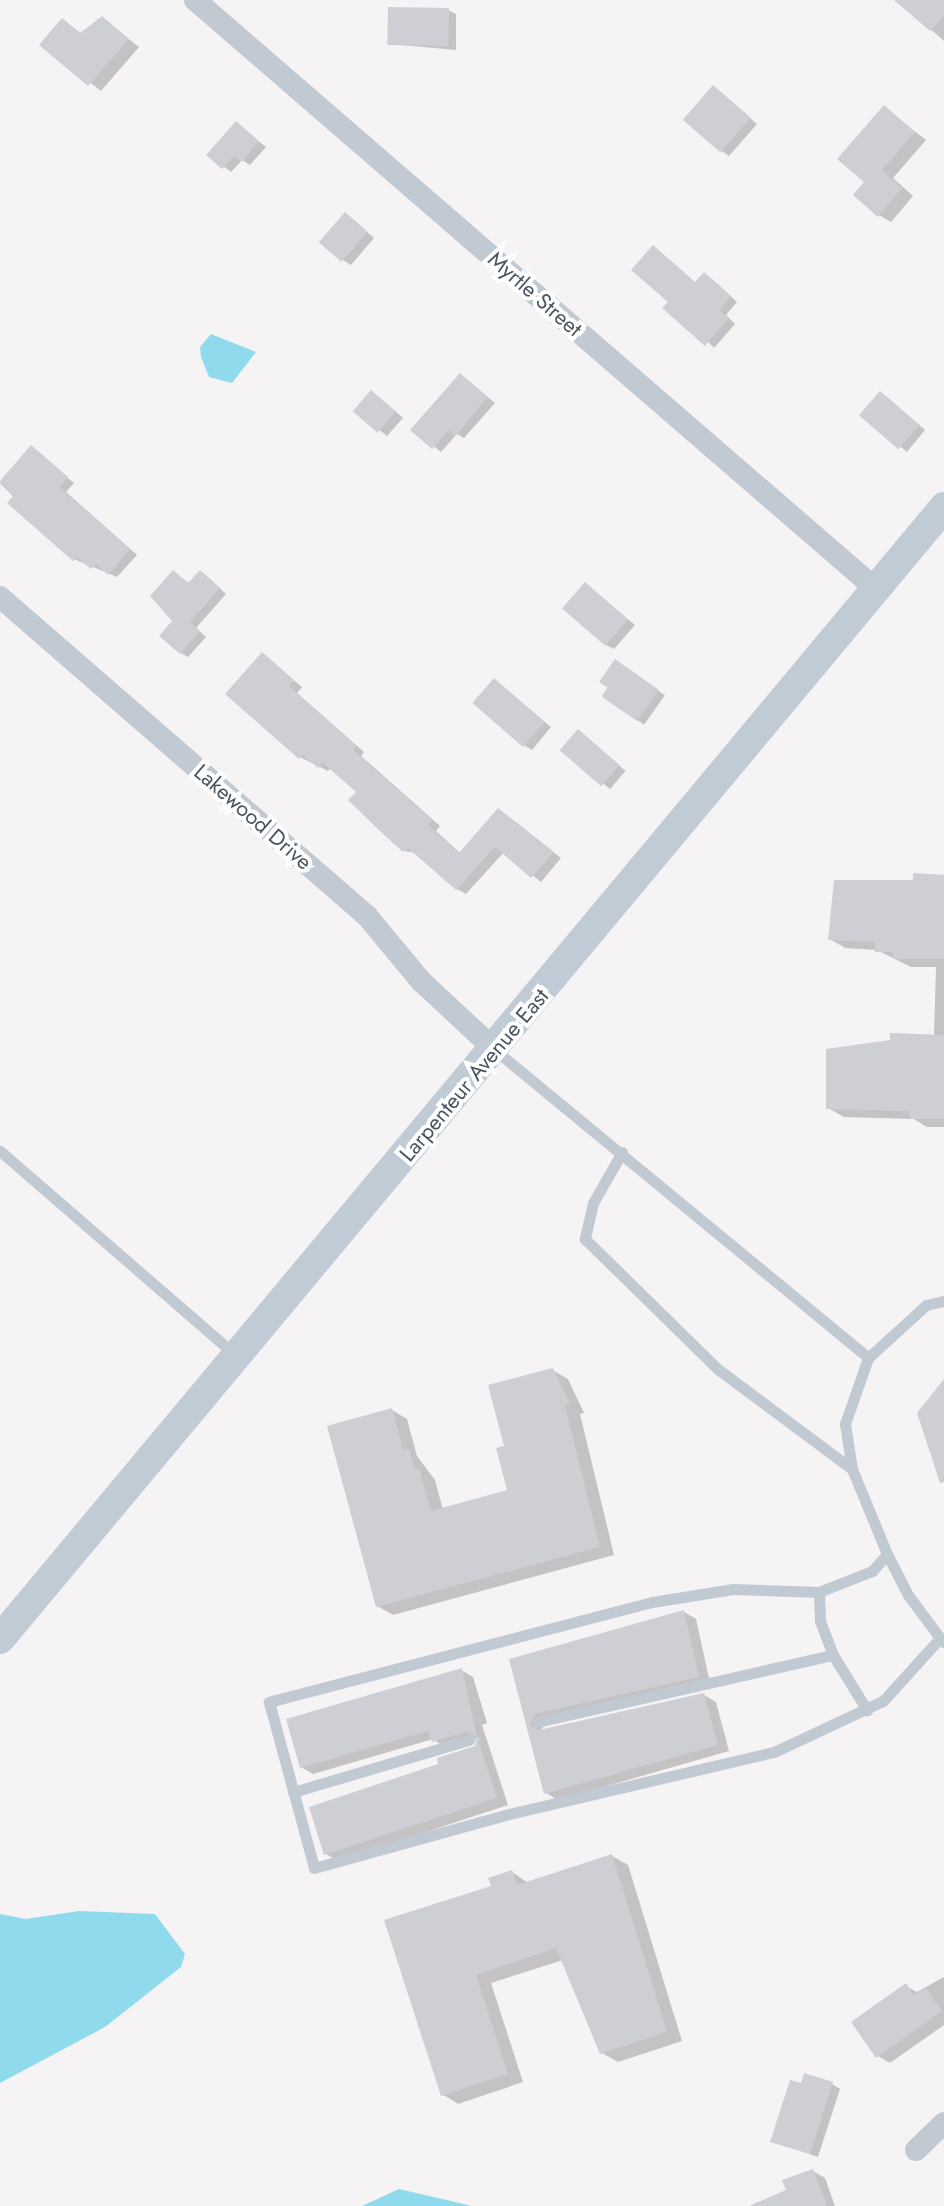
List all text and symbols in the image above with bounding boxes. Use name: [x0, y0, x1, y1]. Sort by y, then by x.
street label: Myrtle Street: [483, 246, 587, 342]
street label: Lakewood Drive: [189, 759, 317, 875]
street label: Larpenteur Avenue East: [394, 983, 554, 1167]

